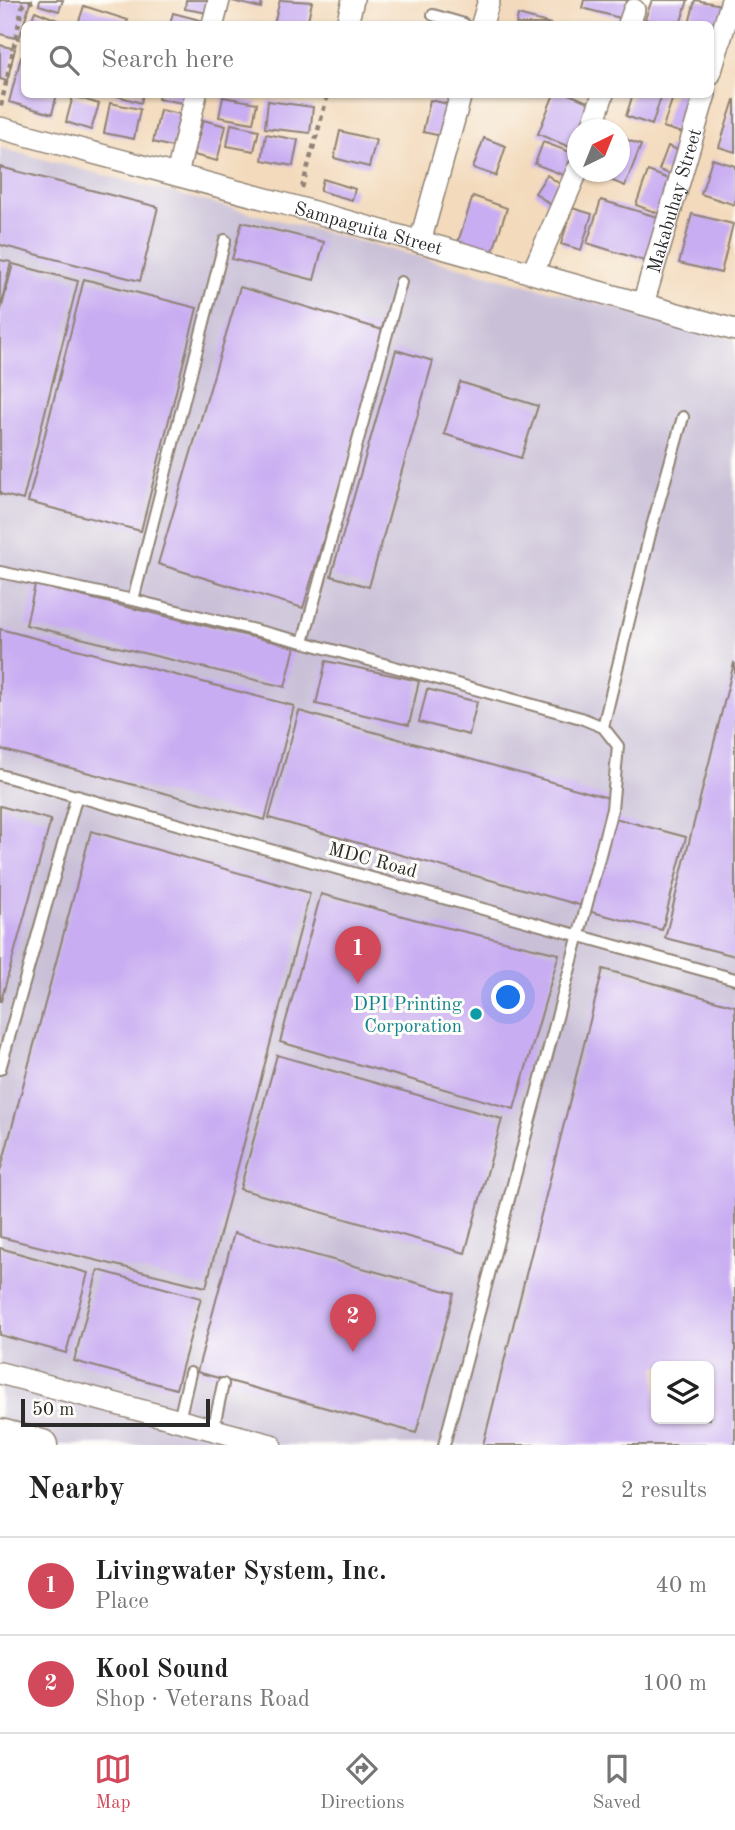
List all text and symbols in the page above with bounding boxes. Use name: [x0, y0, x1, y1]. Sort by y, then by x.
search box: [21, 21, 714, 98]
icon: search: [45, 41, 83, 79]
text: Search here: [101, 47, 234, 73]
north arrow: [567, 119, 630, 182]
street label: Makabuhay Street: [646, 127, 706, 276]
street label: Sampaguita Street: [292, 200, 444, 260]
street label: MDC Road: [326, 840, 419, 882]
pin: 1: [335, 926, 381, 984]
your location: [491, 980, 525, 1014]
place label: DPI Printing Corporation: [353, 996, 463, 1037]
marker: DPI Printing Corporation: [468, 1006, 484, 1022]
pin: 2: [330, 1294, 376, 1352]
map controls: [651, 1361, 714, 1424]
button: layers: [651, 1361, 714, 1424]
scale bar: [21, 1396, 210, 1428]
text: 50 m: [32, 1401, 74, 1420]
text: Nearby: [28, 1475, 125, 1505]
text: 2 results: [621, 1479, 707, 1502]
text: Livingwater System, Inc.: [95, 1559, 386, 1585]
text: 1: [44, 1574, 58, 1597]
text: 40 m: [656, 1574, 707, 1597]
text: Place: [95, 1590, 149, 1613]
text: Kool Sound: [95, 1657, 228, 1683]
text: 2: [44, 1672, 58, 1695]
text: 100 m: [642, 1672, 707, 1695]
text: Shop · Veterans Road: [95, 1688, 310, 1711]
tab: Map: [94, 1750, 132, 1815]
tab: Directions: [320, 1750, 405, 1815]
tab: Saved: [593, 1750, 641, 1815]

